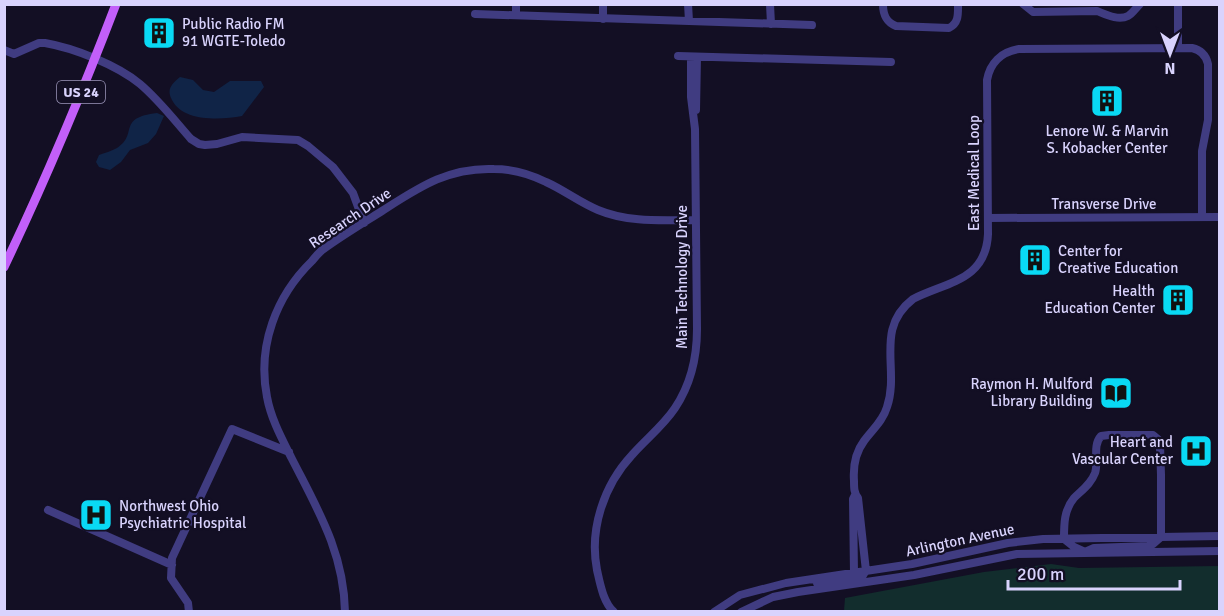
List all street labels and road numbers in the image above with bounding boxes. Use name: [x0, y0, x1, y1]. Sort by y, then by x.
road number: US 24: [57, 81, 105, 103]
street label: East Medical Loop: [965, 115, 983, 231]
street label: Research Drive: [305, 184, 395, 252]
street label: Transverse Drive: [1052, 195, 1156, 213]
street label: Main Technology Drive: [673, 205, 691, 349]
street label: Arlington Avenue: [904, 520, 1016, 560]

